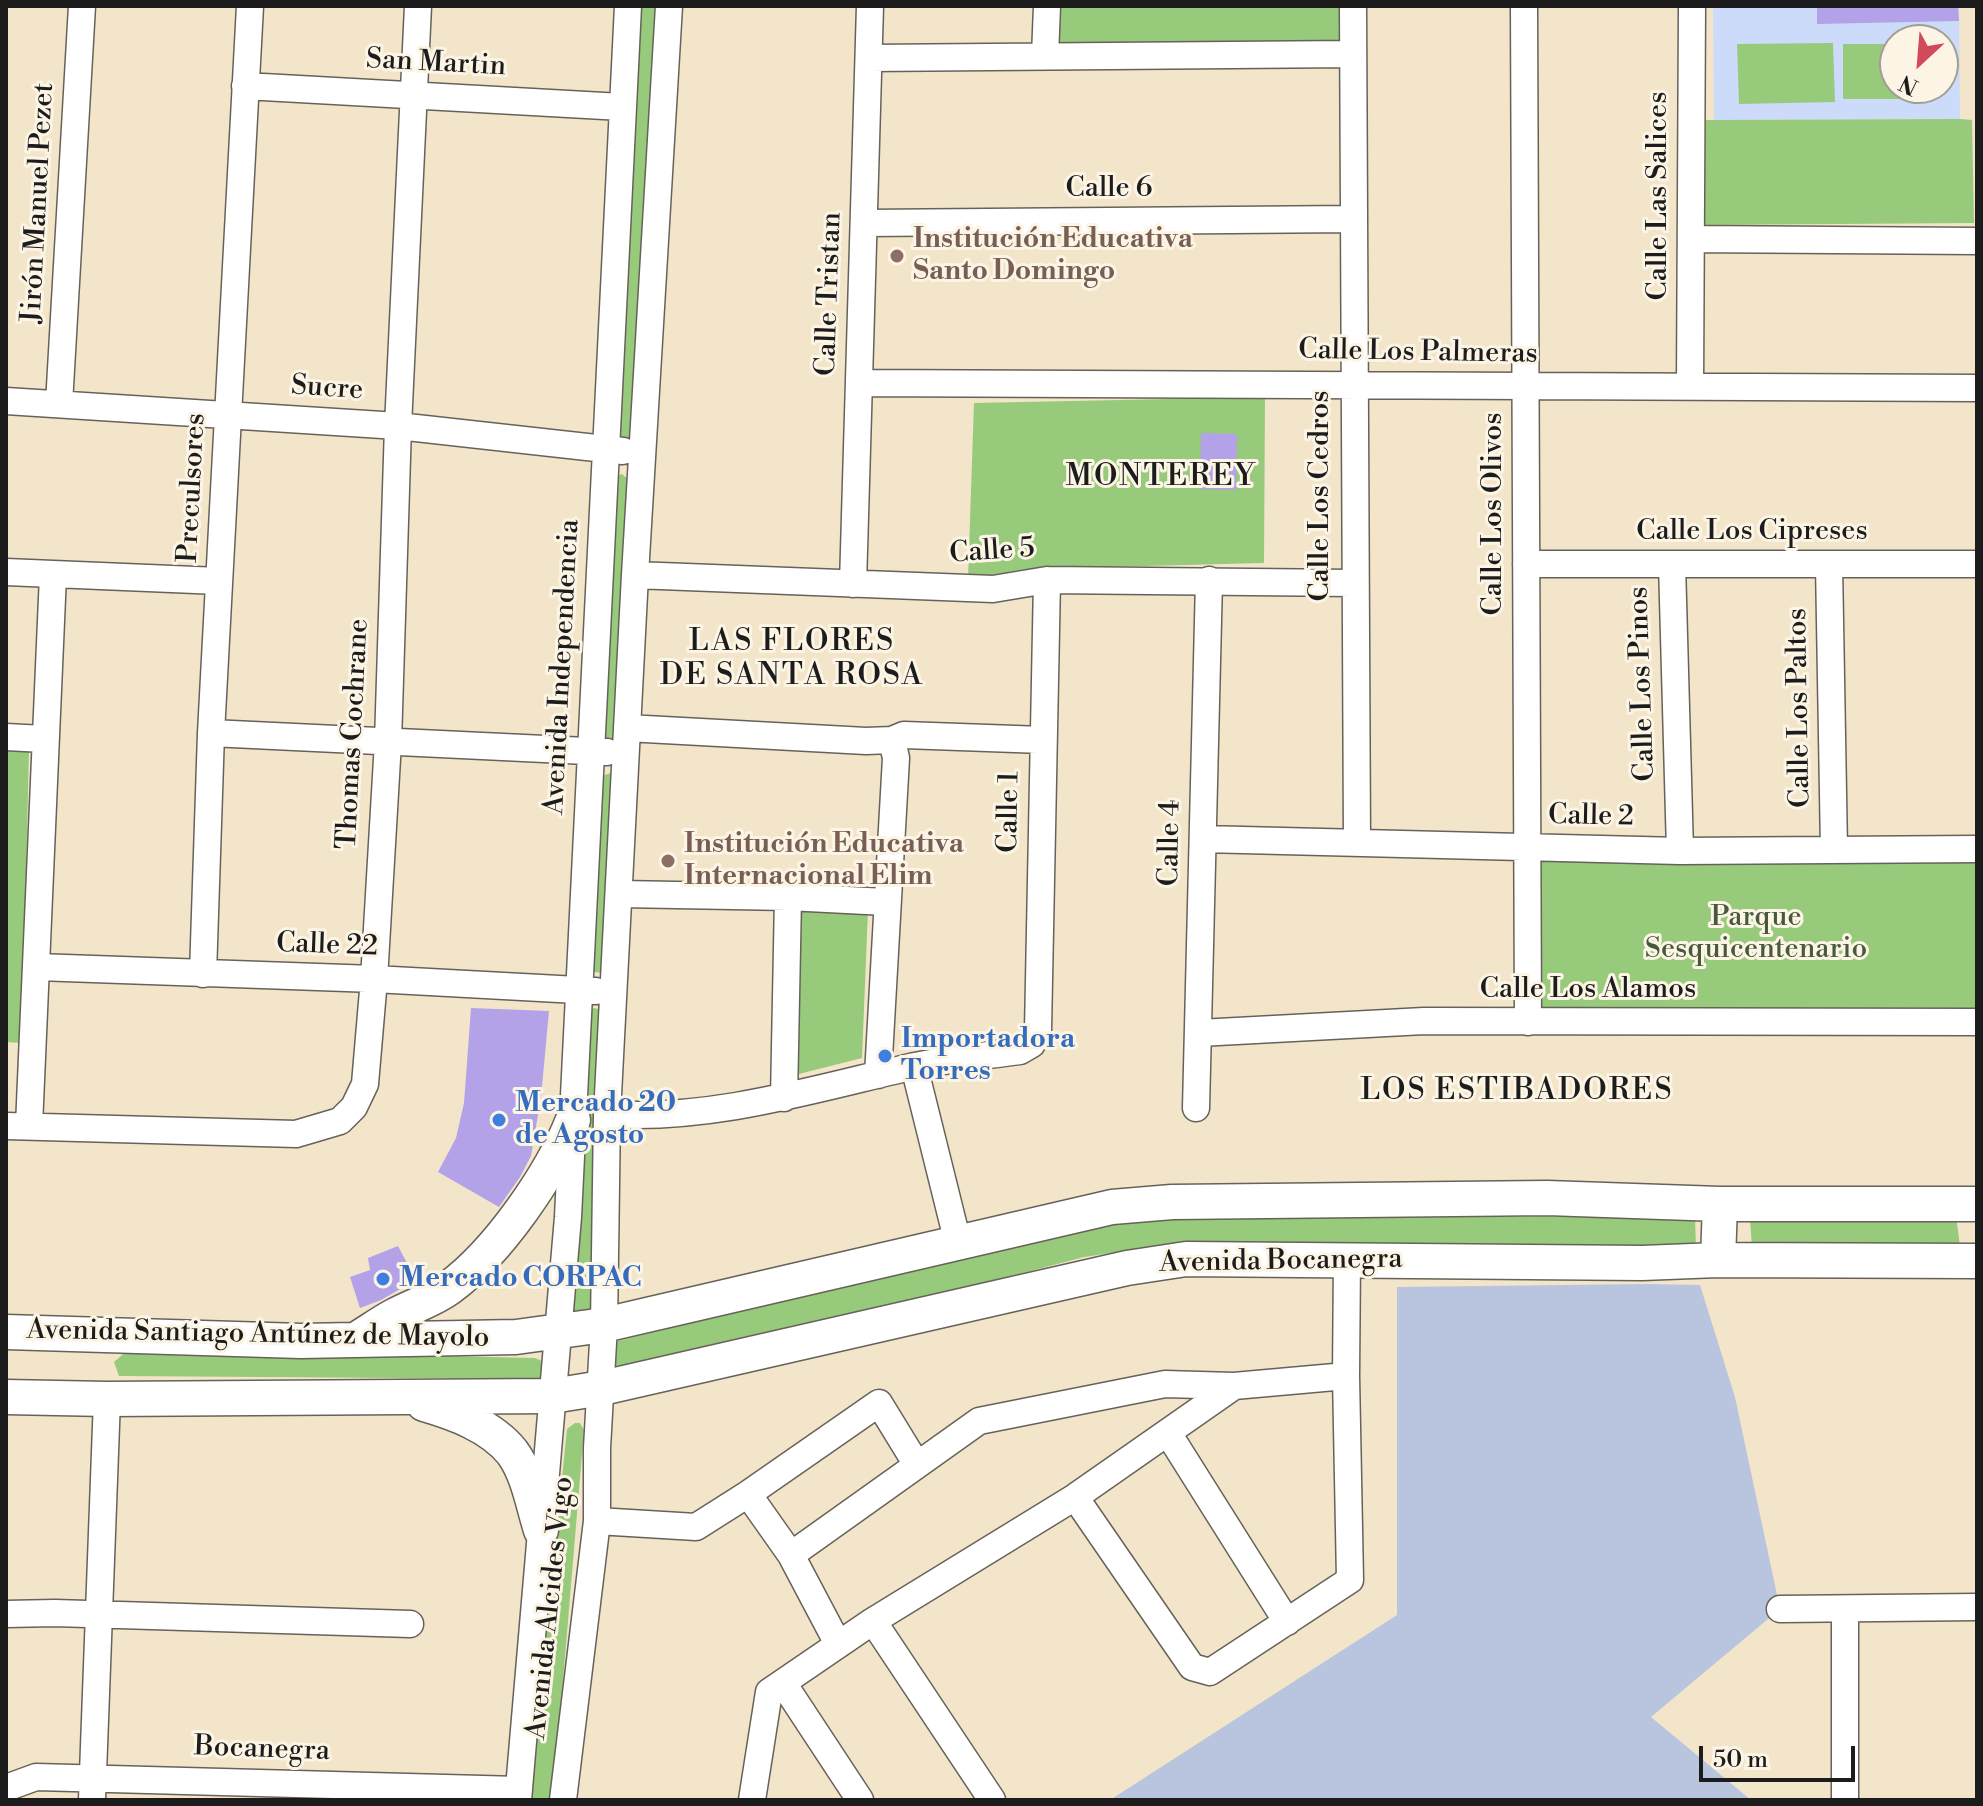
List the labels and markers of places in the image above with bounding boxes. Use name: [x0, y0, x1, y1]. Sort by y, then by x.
place label: Institución Educativa Santo Domingo: [913, 223, 1193, 289]
marker: Institución Educativa Santo Domingo: [888, 247, 906, 265]
place label: Institución Educativa Internacional Elim: [684, 828, 964, 894]
marker: Institución Educativa Internacional Elim: [659, 852, 677, 870]
place label: Importadora Torres: [901, 1023, 1075, 1089]
marker: Importadora Torres: [876, 1047, 894, 1065]
place label: Mercado 20 de Agosto: [515, 1087, 676, 1153]
marker: Mercado 20 de Agosto: [490, 1111, 508, 1129]
place label: Mercado CORPAC: [399, 1262, 642, 1296]
marker: Mercado CORPAC: [374, 1270, 392, 1288]

